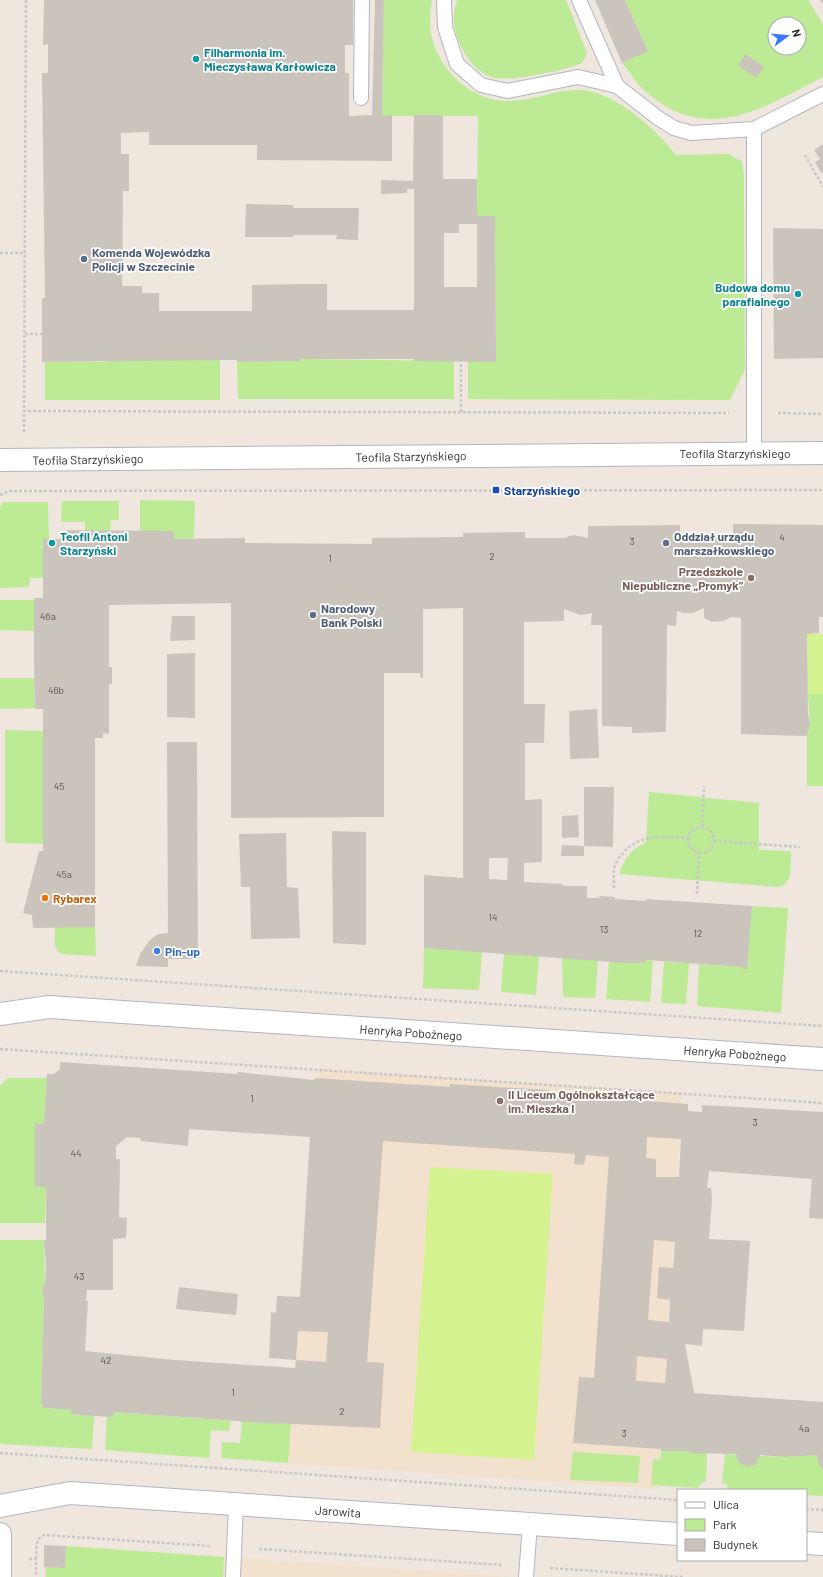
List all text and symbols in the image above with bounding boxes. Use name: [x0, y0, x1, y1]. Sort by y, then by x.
north arrow: [767, 16, 807, 56]
text: N: [790, 28, 804, 38]
place label: Filharmonia im. Mieczysława Karłowicza: [204, 45, 336, 73]
marker: Filharmonia im. Mieczysława Karłowicza: [191, 54, 201, 64]
place label: Komenda Wojewódzka Policji w Szczecinie: [92, 245, 210, 273]
marker: Komenda Wojewódzka Policji w Szczecinie: [79, 254, 89, 264]
place label: Budowa domu parafialnego: [715, 280, 790, 308]
marker: Budowa domu parafialnego: [793, 289, 803, 299]
street label: Teofila Starzyńskiego: [679, 446, 791, 460]
street label: Teofila Starzyńskiego: [355, 448, 467, 464]
street label: Teofila Starzyńskiego: [32, 451, 144, 467]
place label: Starzyńskiego: [504, 483, 581, 497]
marker: Starzyńskiego: [491, 485, 501, 495]
place label: Teofil Antoni Starzyński: [60, 529, 128, 557]
place label: Oddział urządu marszałkowskiego: [674, 529, 775, 557]
house number: 4: [779, 531, 785, 543]
house number: 3: [629, 535, 635, 547]
marker: Teofil Antoni Starzyński: [47, 538, 57, 548]
marker: Oddział urządu marszałkowskiego: [661, 538, 671, 548]
house number: 2: [489, 550, 495, 562]
house number: 1: [328, 552, 332, 564]
place label: Przedszkole Niepubliczne „Promyk”: [622, 564, 744, 592]
marker: Przedszkole Niepubliczne „Promyk”: [746, 573, 756, 583]
place label: Narodowy Bank Polski: [321, 601, 382, 629]
house number: 46a: [40, 610, 56, 622]
marker: Narodowy Bank Polski: [308, 610, 318, 620]
house number: 46b: [48, 684, 64, 696]
house number: 45: [54, 780, 64, 792]
house number: 45a: [56, 868, 72, 880]
place label: Rybarex: [53, 891, 97, 905]
marker: Rybarex: [40, 893, 50, 903]
house number: 14: [488, 911, 498, 923]
house number: 13: [600, 923, 608, 935]
house number: 12: [694, 927, 702, 939]
place label: Pin-up: [165, 944, 200, 958]
marker: Pin-up: [152, 946, 162, 956]
street label: Henryka Pobożnego: [359, 1021, 463, 1043]
street label: Henryka Pobożnego: [683, 1042, 787, 1064]
place label: II Liceum Ogólnokształcące im. Mieszka I: [508, 1087, 655, 1115]
house number: 1: [250, 1092, 254, 1104]
marker: II Liceum Ogólnokształcące im. Mieszka I: [495, 1096, 505, 1106]
house number: 3: [752, 1116, 758, 1128]
house number: 44: [70, 1147, 82, 1159]
house number: 43: [74, 1270, 84, 1282]
house number: 42: [101, 1354, 111, 1366]
house number: 1: [231, 1386, 235, 1398]
house number: 2: [339, 1405, 345, 1417]
house number: 4a: [799, 1422, 809, 1434]
house number: 3: [621, 1427, 627, 1439]
legend: [677, 1489, 807, 1561]
text: Ulica: [713, 1497, 739, 1511]
street label: Jarowita: [315, 1502, 361, 1520]
text: Park: [713, 1517, 737, 1531]
text: Budynek: [713, 1537, 758, 1551]

